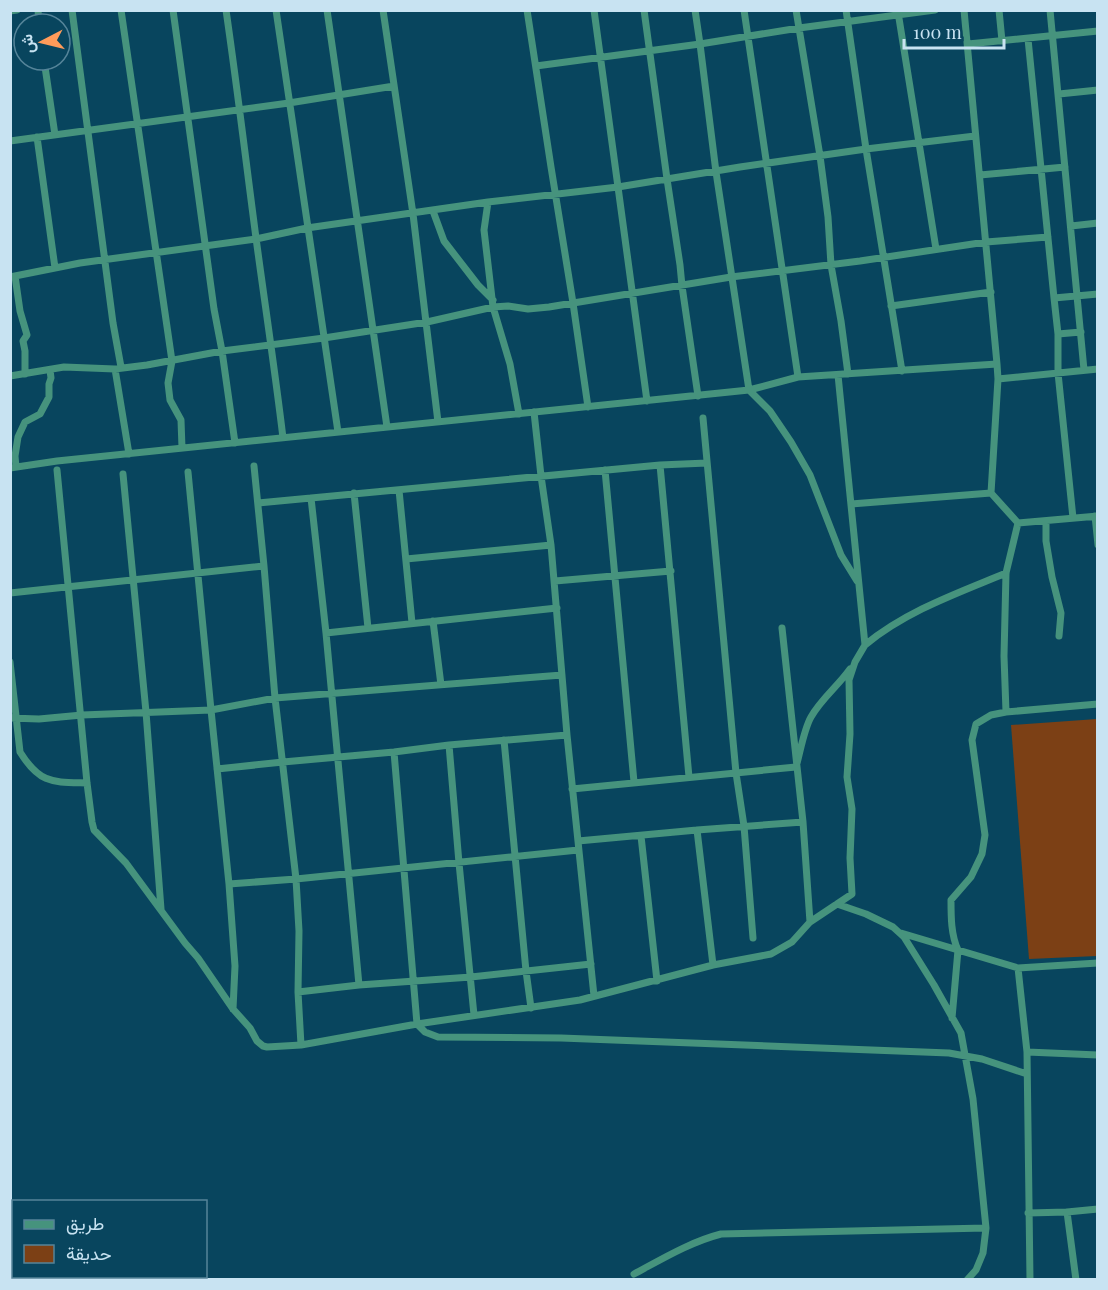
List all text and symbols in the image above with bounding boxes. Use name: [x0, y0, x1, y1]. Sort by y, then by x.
north arrow: [12, 12, 72, 72]
scale bar: [904, 12, 1004, 50]
text: 100 m: [913, 20, 962, 44]
text: ش: [15, 33, 38, 55]
legend: [12, 1200, 207, 1278]
text: طريق: [66, 1211, 104, 1235]
text: حديقة: [66, 1241, 112, 1265]

